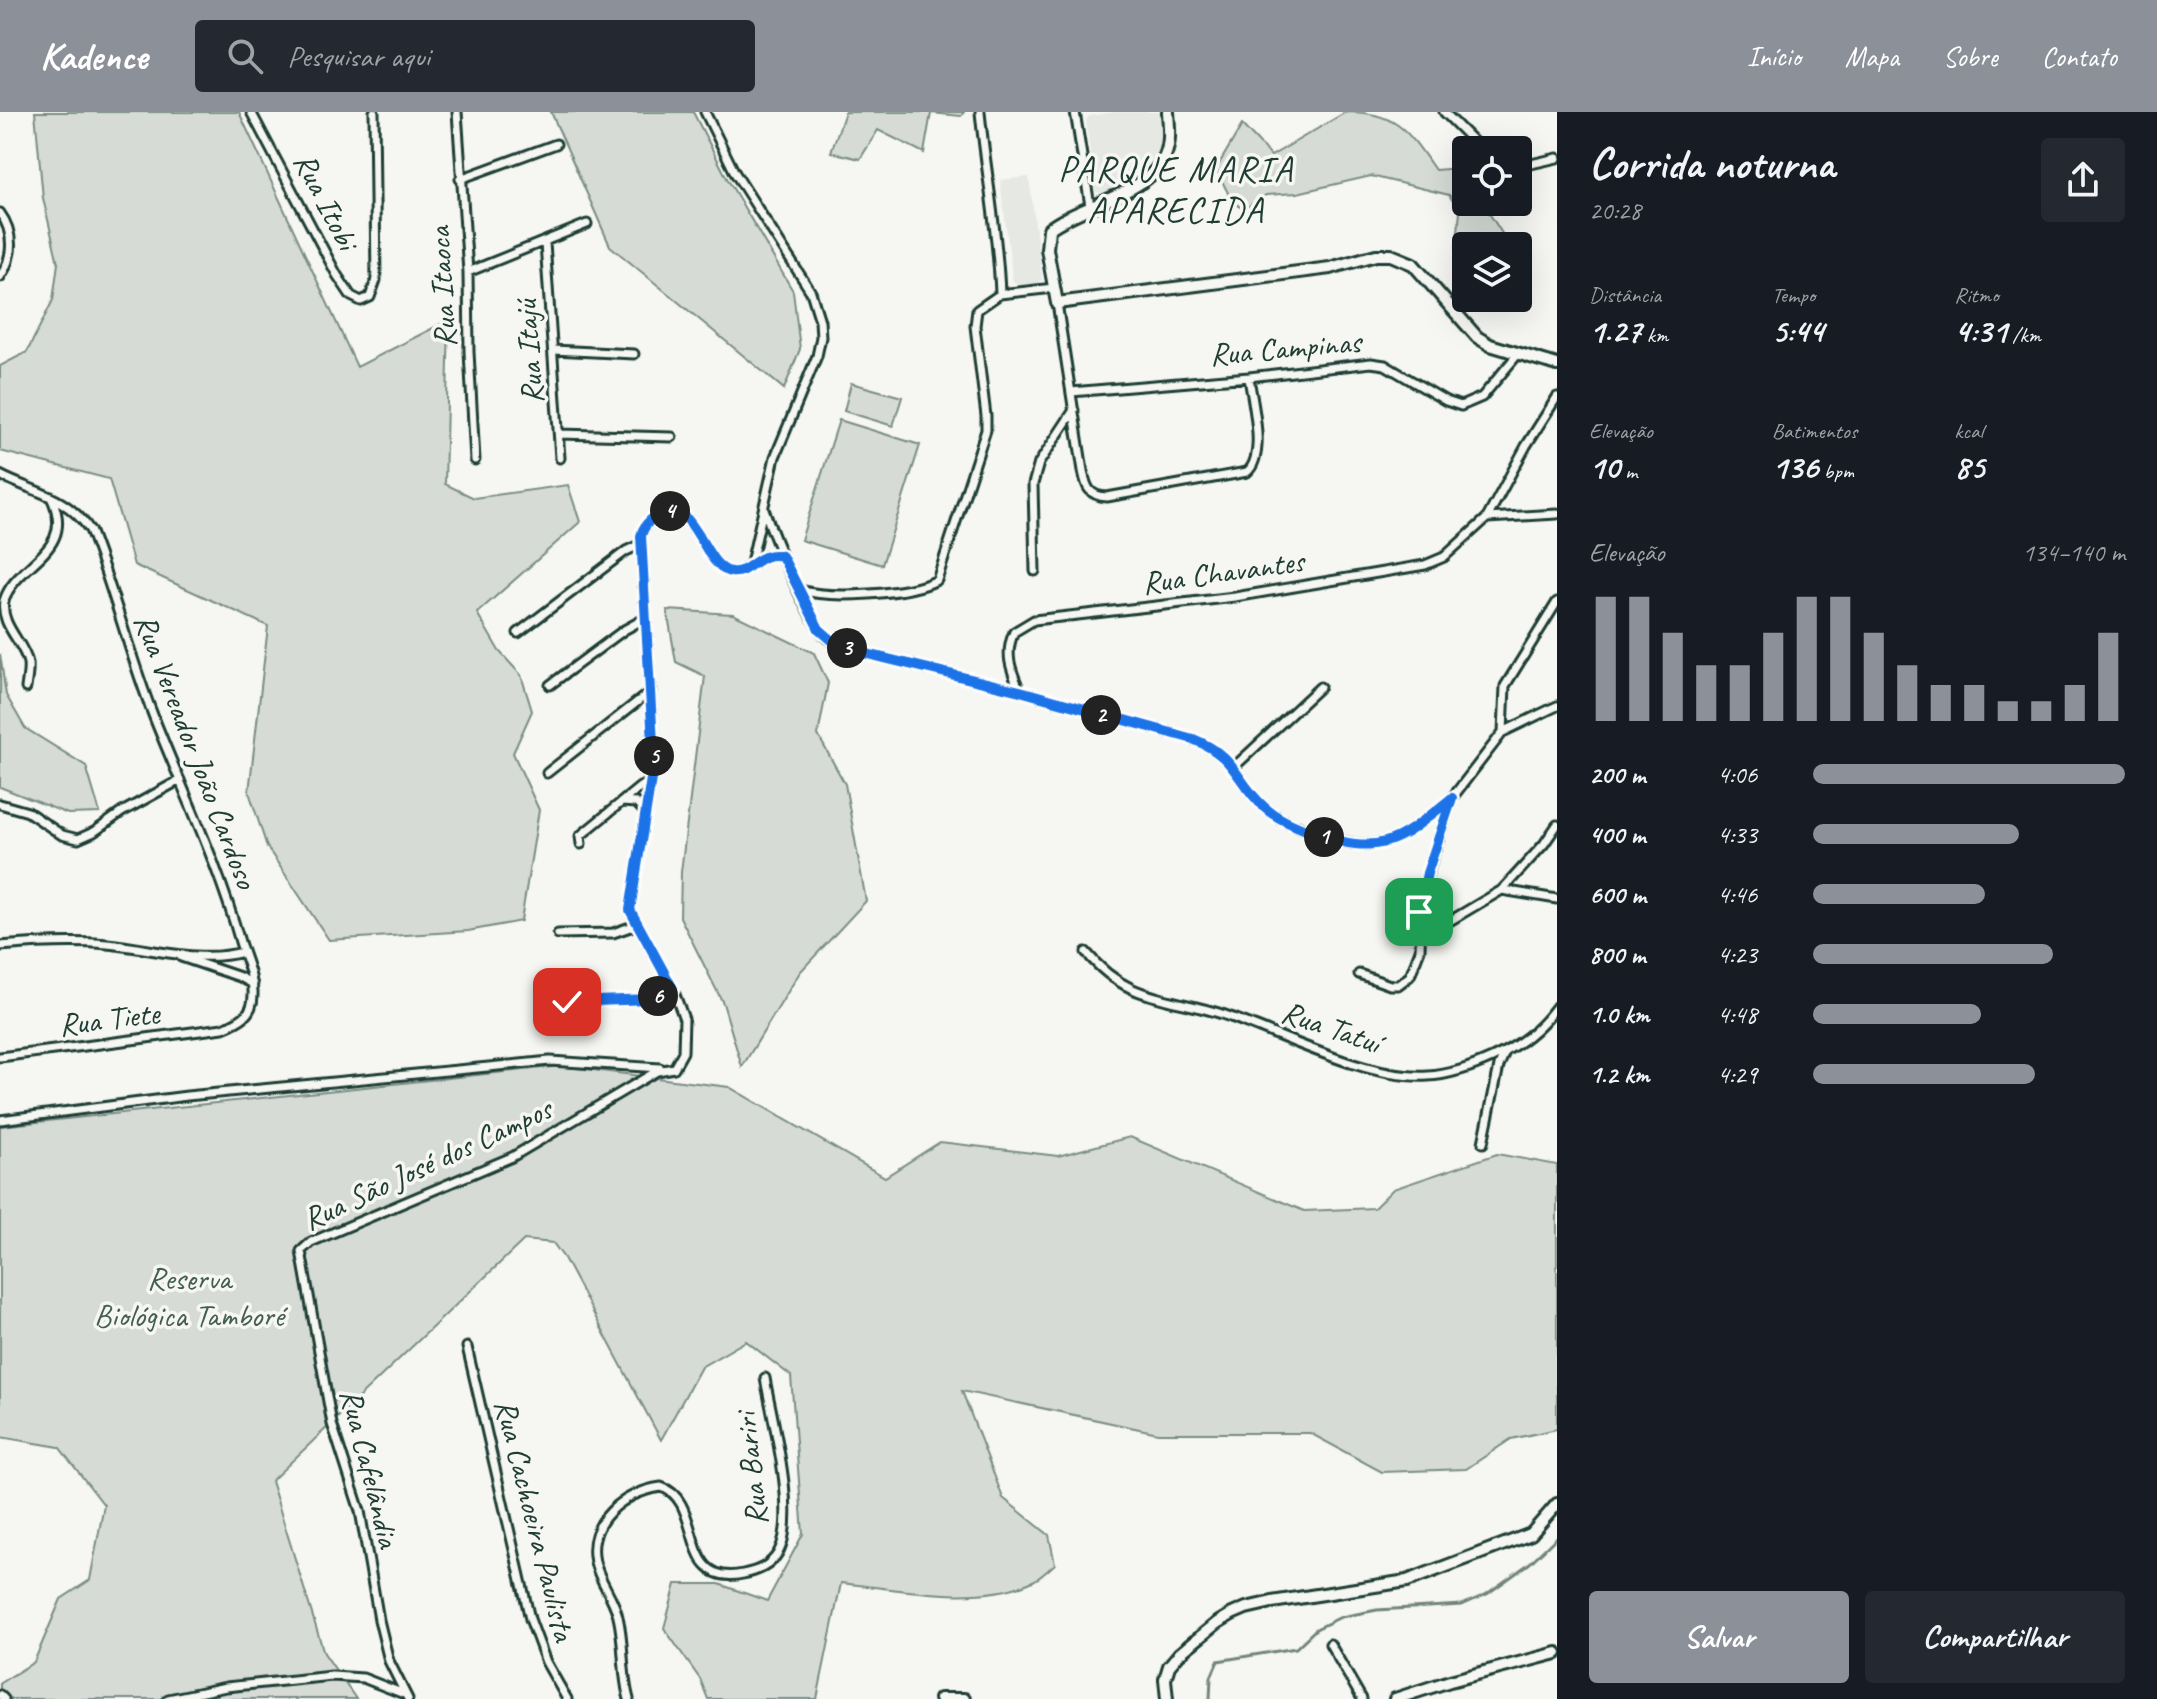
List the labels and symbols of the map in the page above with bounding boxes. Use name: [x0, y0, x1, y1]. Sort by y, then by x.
street label: Rua Itobi: [284, 146, 370, 260]
district label: PARQUE MARIA APARECIDA: [1058, 146, 1294, 233]
street label: Rua Itaoca: [418, 223, 466, 348]
street label: Rua Itajú: [505, 296, 553, 405]
street label: Rua Campinas: [1208, 321, 1365, 375]
pin: 4: [650, 491, 690, 531]
street label: Rua Chavantes: [1139, 540, 1309, 604]
street label: Rua Vereador João Cardoso: [125, 608, 268, 896]
pin: 3: [827, 628, 867, 668]
pin: 2: [1081, 695, 1121, 735]
pin: 5: [634, 736, 674, 776]
pin: 1: [1304, 817, 1344, 857]
pin: [1385, 878, 1453, 946]
pin: [533, 968, 601, 1036]
pin: 6: [638, 976, 678, 1016]
street label: Rua Tatuí: [1276, 991, 1391, 1065]
street label: Rua Tiete: [57, 992, 164, 1045]
street label: Rua São José dos Campos: [296, 1087, 560, 1240]
park label: Reserva Biológica Tamboré: [94, 1258, 289, 1336]
street label: Rua Cafelândia: [331, 1384, 410, 1554]
street label: Rua Cachoeira Paulista: [485, 1395, 585, 1647]
street label: Rua Bariri: [724, 1407, 777, 1527]

